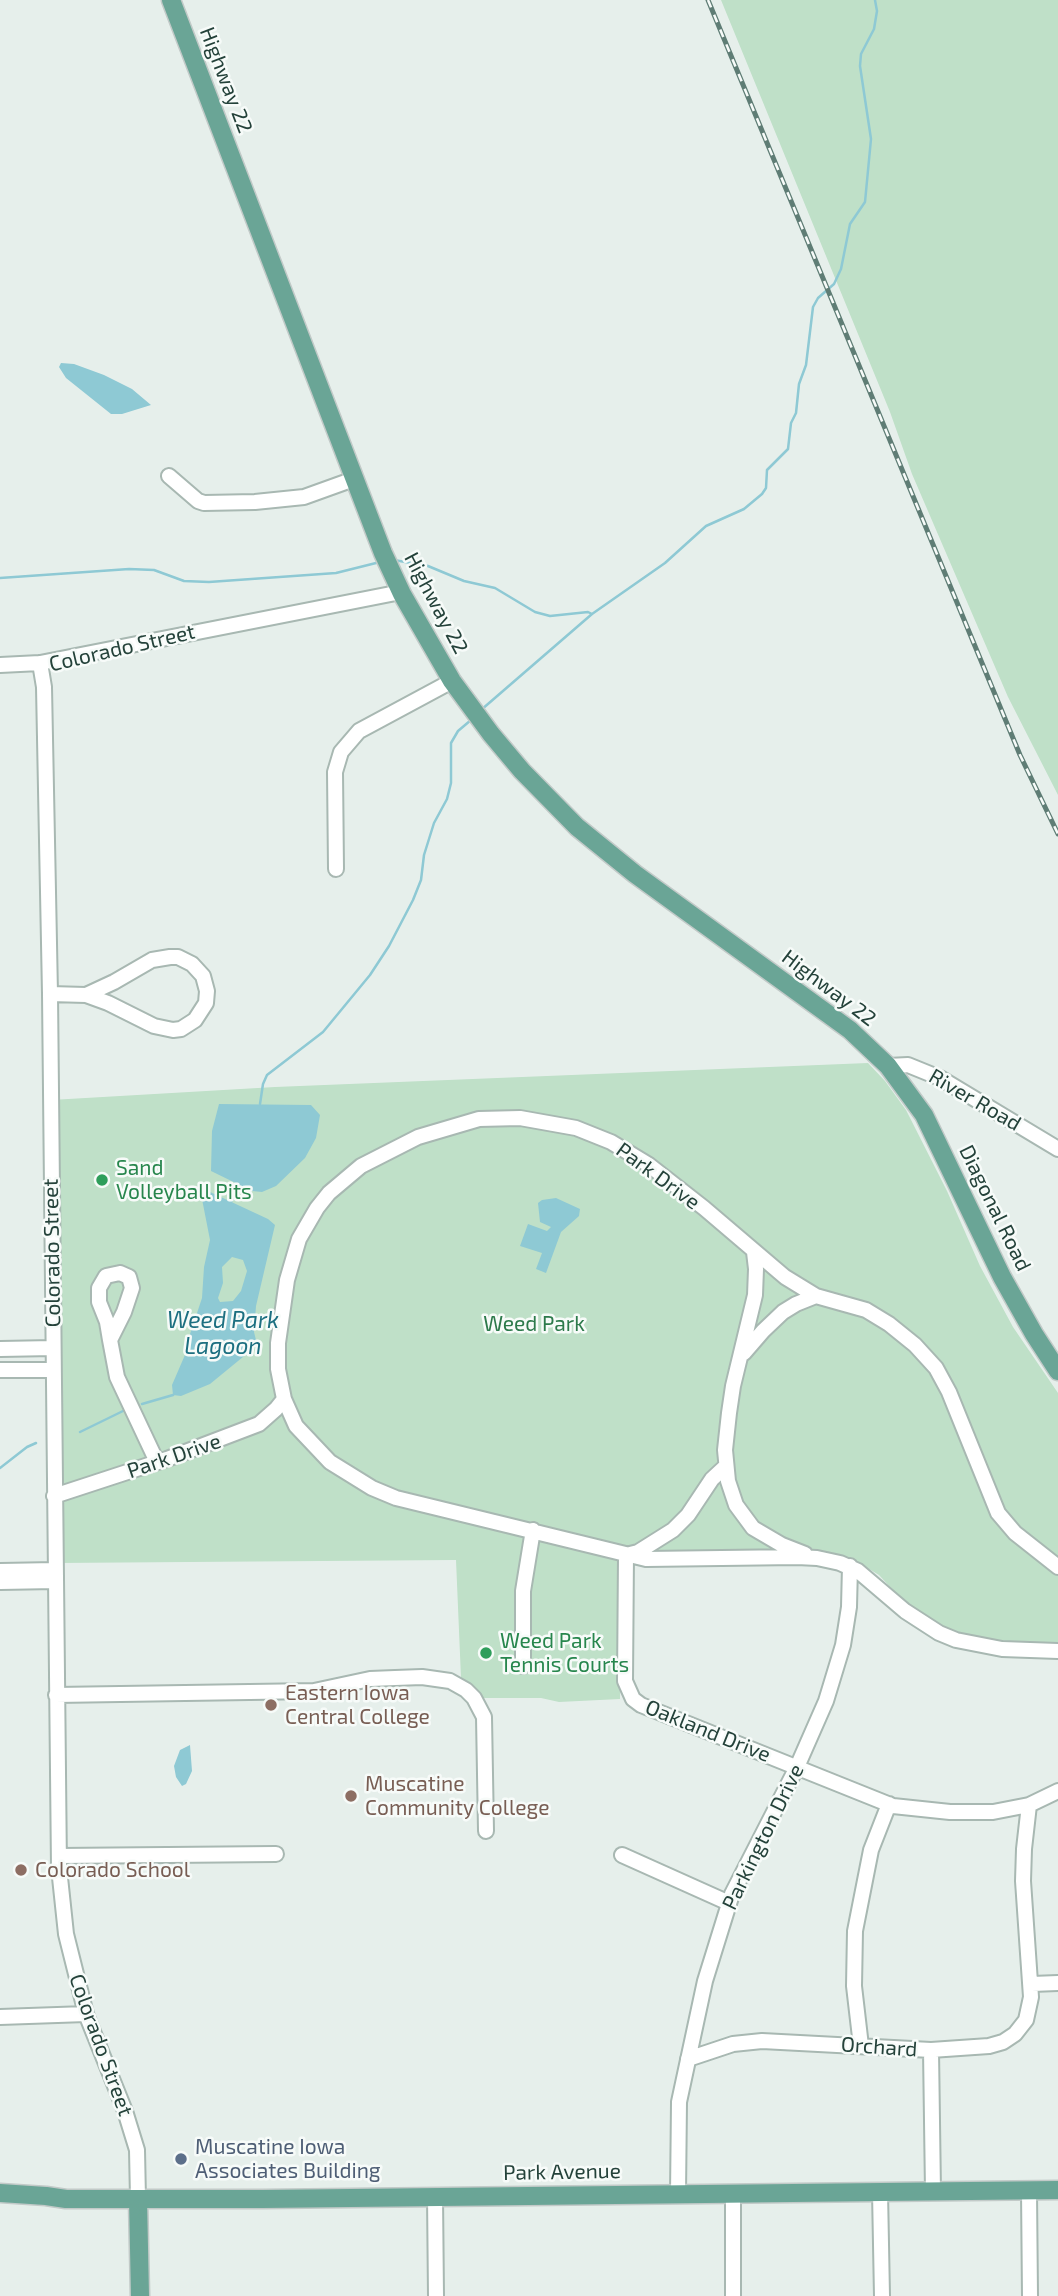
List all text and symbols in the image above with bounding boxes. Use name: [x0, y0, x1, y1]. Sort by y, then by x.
street label: Highway 22: [194, 24, 258, 136]
street label: Highway 22: [399, 548, 473, 658]
street label: Colorado Street: [47, 619, 197, 677]
street label: Highway 22: [777, 944, 881, 1032]
street label: River Road: [925, 1064, 1025, 1136]
street label: Park Drive: [611, 1137, 705, 1215]
street label: Diagonal Road: [954, 1141, 1036, 1275]
place label: Sand Volleyball Pits: [116, 1155, 252, 1205]
marker: Sand Volleyball Pits: [94, 1172, 110, 1188]
street label: Colorado Street: [38, 1178, 66, 1328]
water label: Weed Park Lagoon: [167, 1306, 279, 1360]
park label: Weed Park: [483, 1311, 585, 1337]
street label: Park Drive: [124, 1428, 224, 1484]
place label: Weed Park Tennis Courts: [500, 1628, 629, 1678]
marker: Weed Park Tennis Courts: [478, 1645, 494, 1661]
place label: Eastern Iowa Central College: [285, 1680, 430, 1730]
street label: Oakland Drive: [642, 1694, 774, 1768]
marker: Eastern Iowa Central College: [263, 1697, 279, 1713]
street label: Parkington Drive: [717, 1760, 809, 1914]
place label: Muscatine Community College: [365, 1771, 549, 1821]
marker: Muscatine Community College: [343, 1788, 359, 1804]
place label: Colorado School: [35, 1857, 190, 1883]
marker: Colorado School: [13, 1862, 29, 1878]
street label: Colorado Street: [64, 1971, 138, 2119]
street label: Orchard: [840, 2032, 918, 2062]
place label: Muscatine Iowa Associates Building: [195, 2134, 381, 2184]
marker: Muscatine Iowa Associates Building: [173, 2151, 189, 2167]
street label: Park Avenue: [503, 2158, 621, 2186]

